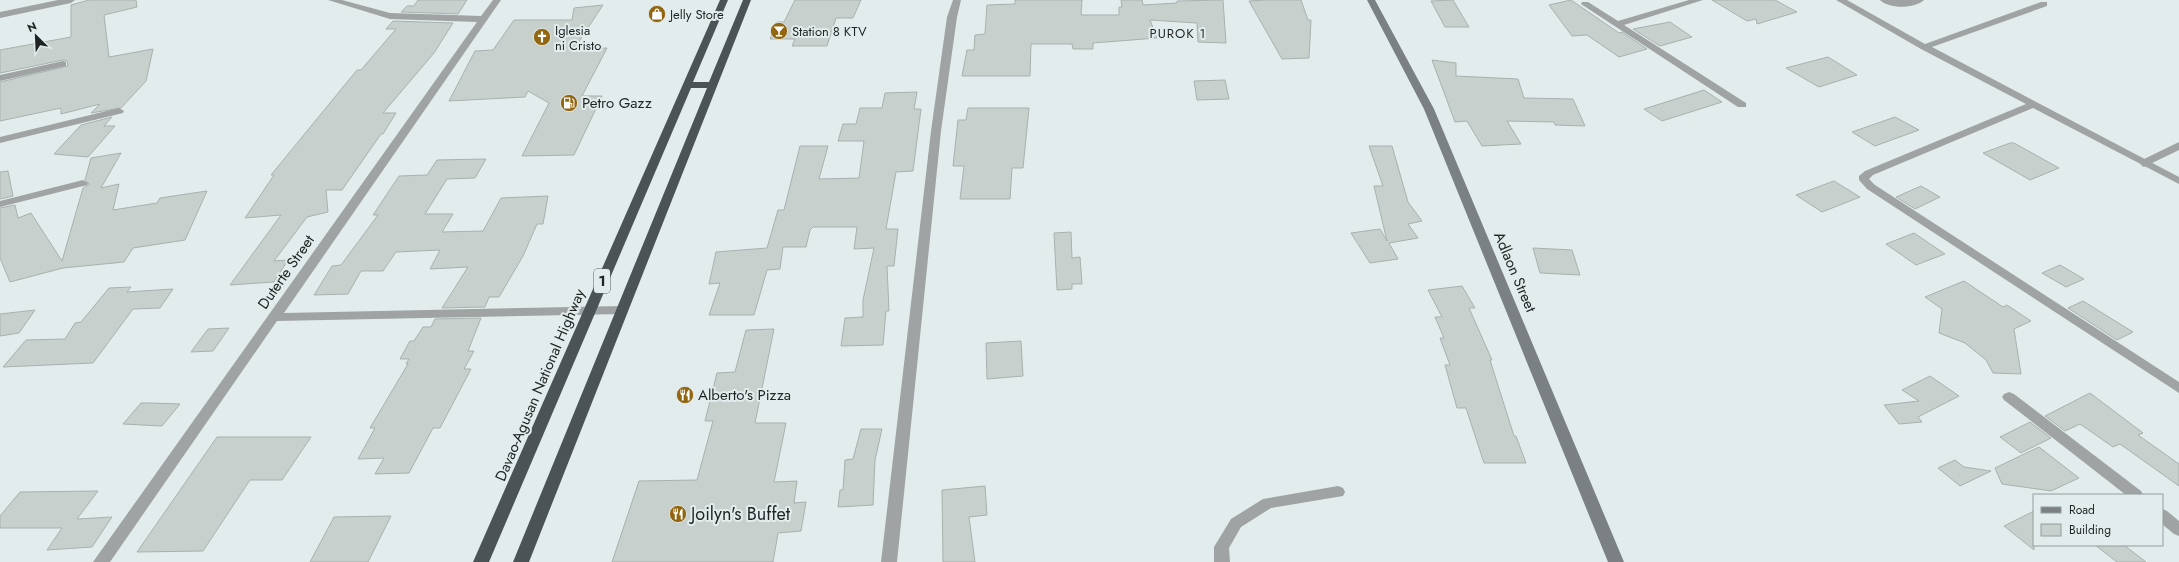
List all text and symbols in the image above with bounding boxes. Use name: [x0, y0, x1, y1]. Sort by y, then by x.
shop icon: Jelly Store: [647, 4, 667, 24]
place label: Jelly Store: [668, 5, 724, 24]
north arrow: [16, 16, 56, 56]
text: N: [25, 18, 39, 36]
place label: Iglesia ni Cristo: [555, 21, 601, 55]
bar icon: Station 8 KTV: [769, 21, 789, 41]
place label: Station 8 KTV: [792, 22, 867, 41]
district label: PUROK 1: [1150, 24, 1206, 43]
church icon: Iglesia ni Cristo: [532, 27, 552, 47]
place label: Petro Gazz: [582, 92, 652, 114]
fuel station icon: Petro Gazz: [559, 93, 579, 113]
street label: Adlaon Street: [1488, 228, 1542, 316]
street label: Duterte Street: [252, 230, 320, 314]
road number: 1: [594, 269, 610, 293]
street label: Davao-Agusan National Highway: [489, 285, 591, 485]
place label: Alberto's Pizza: [698, 384, 791, 406]
restaurant icon: Alberto's Pizza: [675, 385, 695, 405]
legend: [2033, 494, 2163, 546]
place label: Joilyn's Buffet: [689, 501, 791, 527]
text: Road: [2069, 501, 2095, 519]
restaurant icon: Joilyn's Buffet: [668, 504, 688, 524]
text: Building: [2069, 521, 2111, 539]

